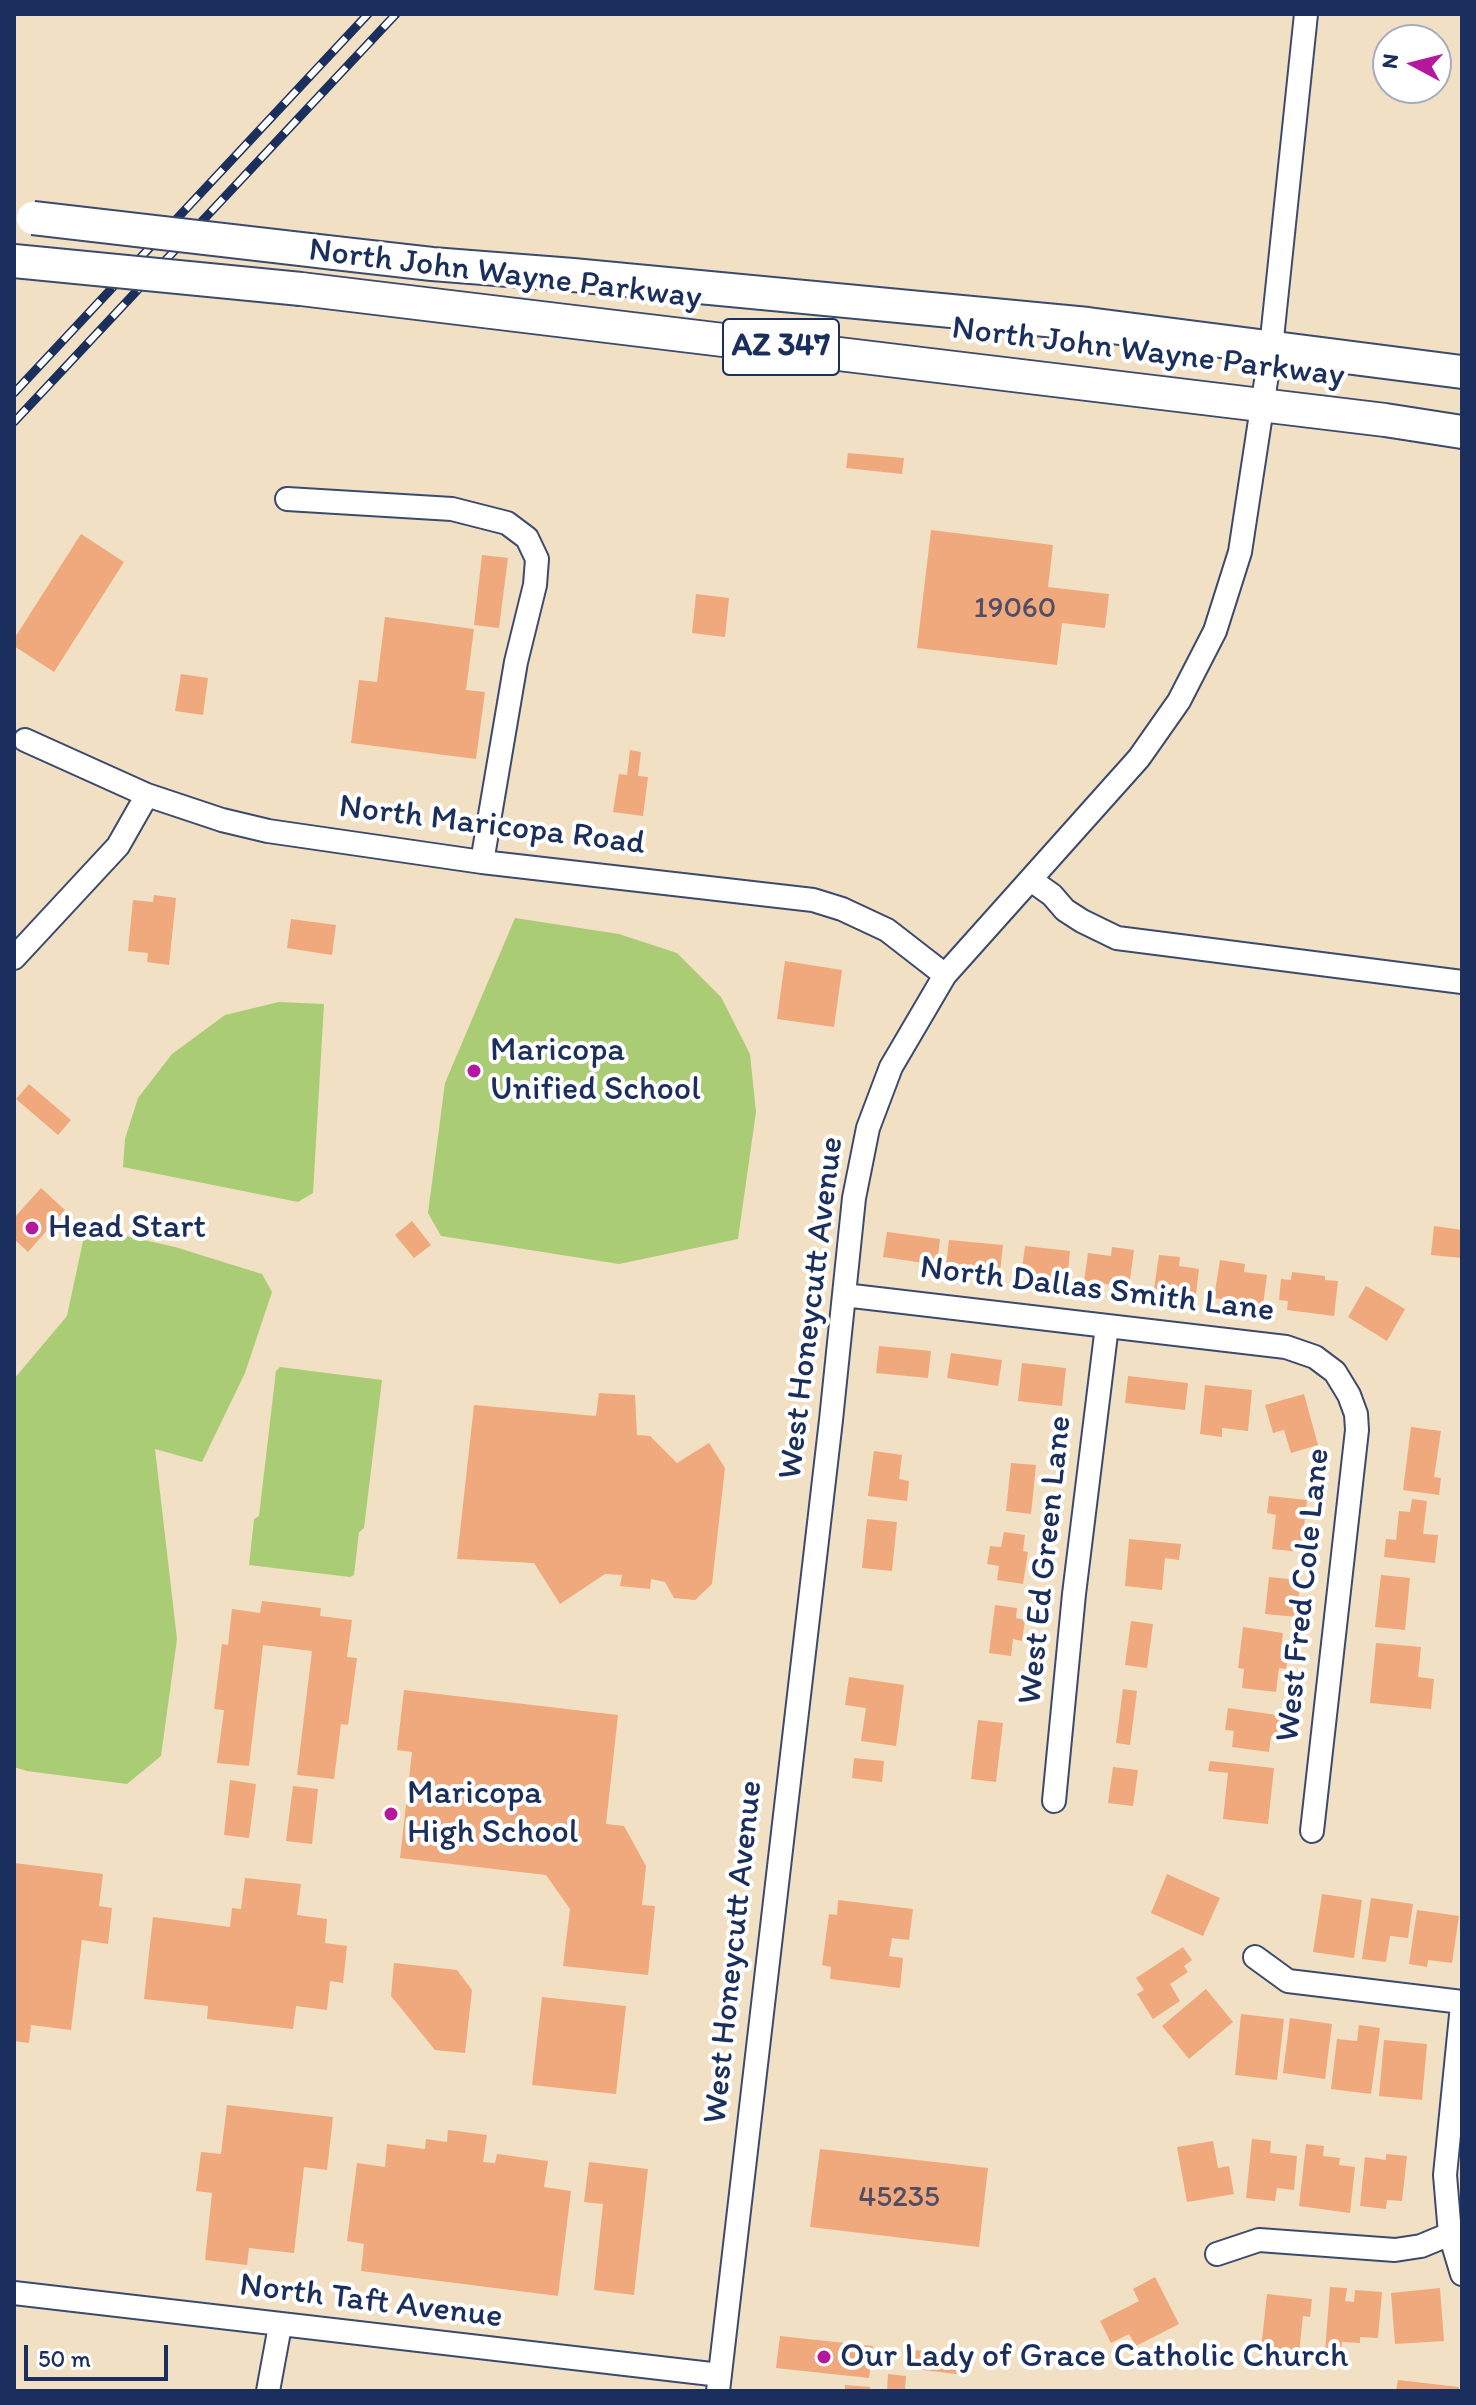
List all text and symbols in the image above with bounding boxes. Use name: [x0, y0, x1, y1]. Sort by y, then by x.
north arrow: [1372, 24, 1452, 104]
text: N: [1375, 52, 1404, 70]
street label: North John Wayne Parkway: [306, 231, 704, 319]
street label: North John Wayne Parkway: [949, 309, 1347, 397]
road number: AZ 347: [723, 319, 839, 375]
house number: 19060: [974, 591, 1056, 627]
street label: North Maricopa Road: [337, 787, 647, 865]
place label: Maricopa Unified School: [490, 1031, 701, 1110]
marker: Maricopa Unified School: [465, 1062, 483, 1080]
street label: West Honeycutt Avenue: [771, 1134, 853, 1482]
place label: Head Start: [48, 1208, 206, 1248]
marker: Head Start: [23, 1219, 41, 1237]
street label: North Dallas Smith Lane: [918, 1248, 1276, 1332]
street label: West Ed Green Lane: [1011, 1414, 1081, 1706]
street label: West Fred Cole Lane: [1268, 1446, 1340, 1744]
place label: Maricopa High School: [407, 1774, 578, 1854]
street label: West Honeycutt Avenue: [696, 1778, 772, 2126]
marker: Maricopa High School: [382, 1805, 400, 1823]
house number: 45235: [858, 2180, 940, 2216]
street label: North Taft Avenue: [237, 2266, 505, 2338]
scale bar: [28, 2329, 172, 2379]
place label: Our Lady of Grace Catholic Church: [840, 2337, 1348, 2377]
text: 50 m: [38, 2344, 91, 2373]
marker: Our Lady of Grace Catholic Church: [815, 2348, 833, 2366]

